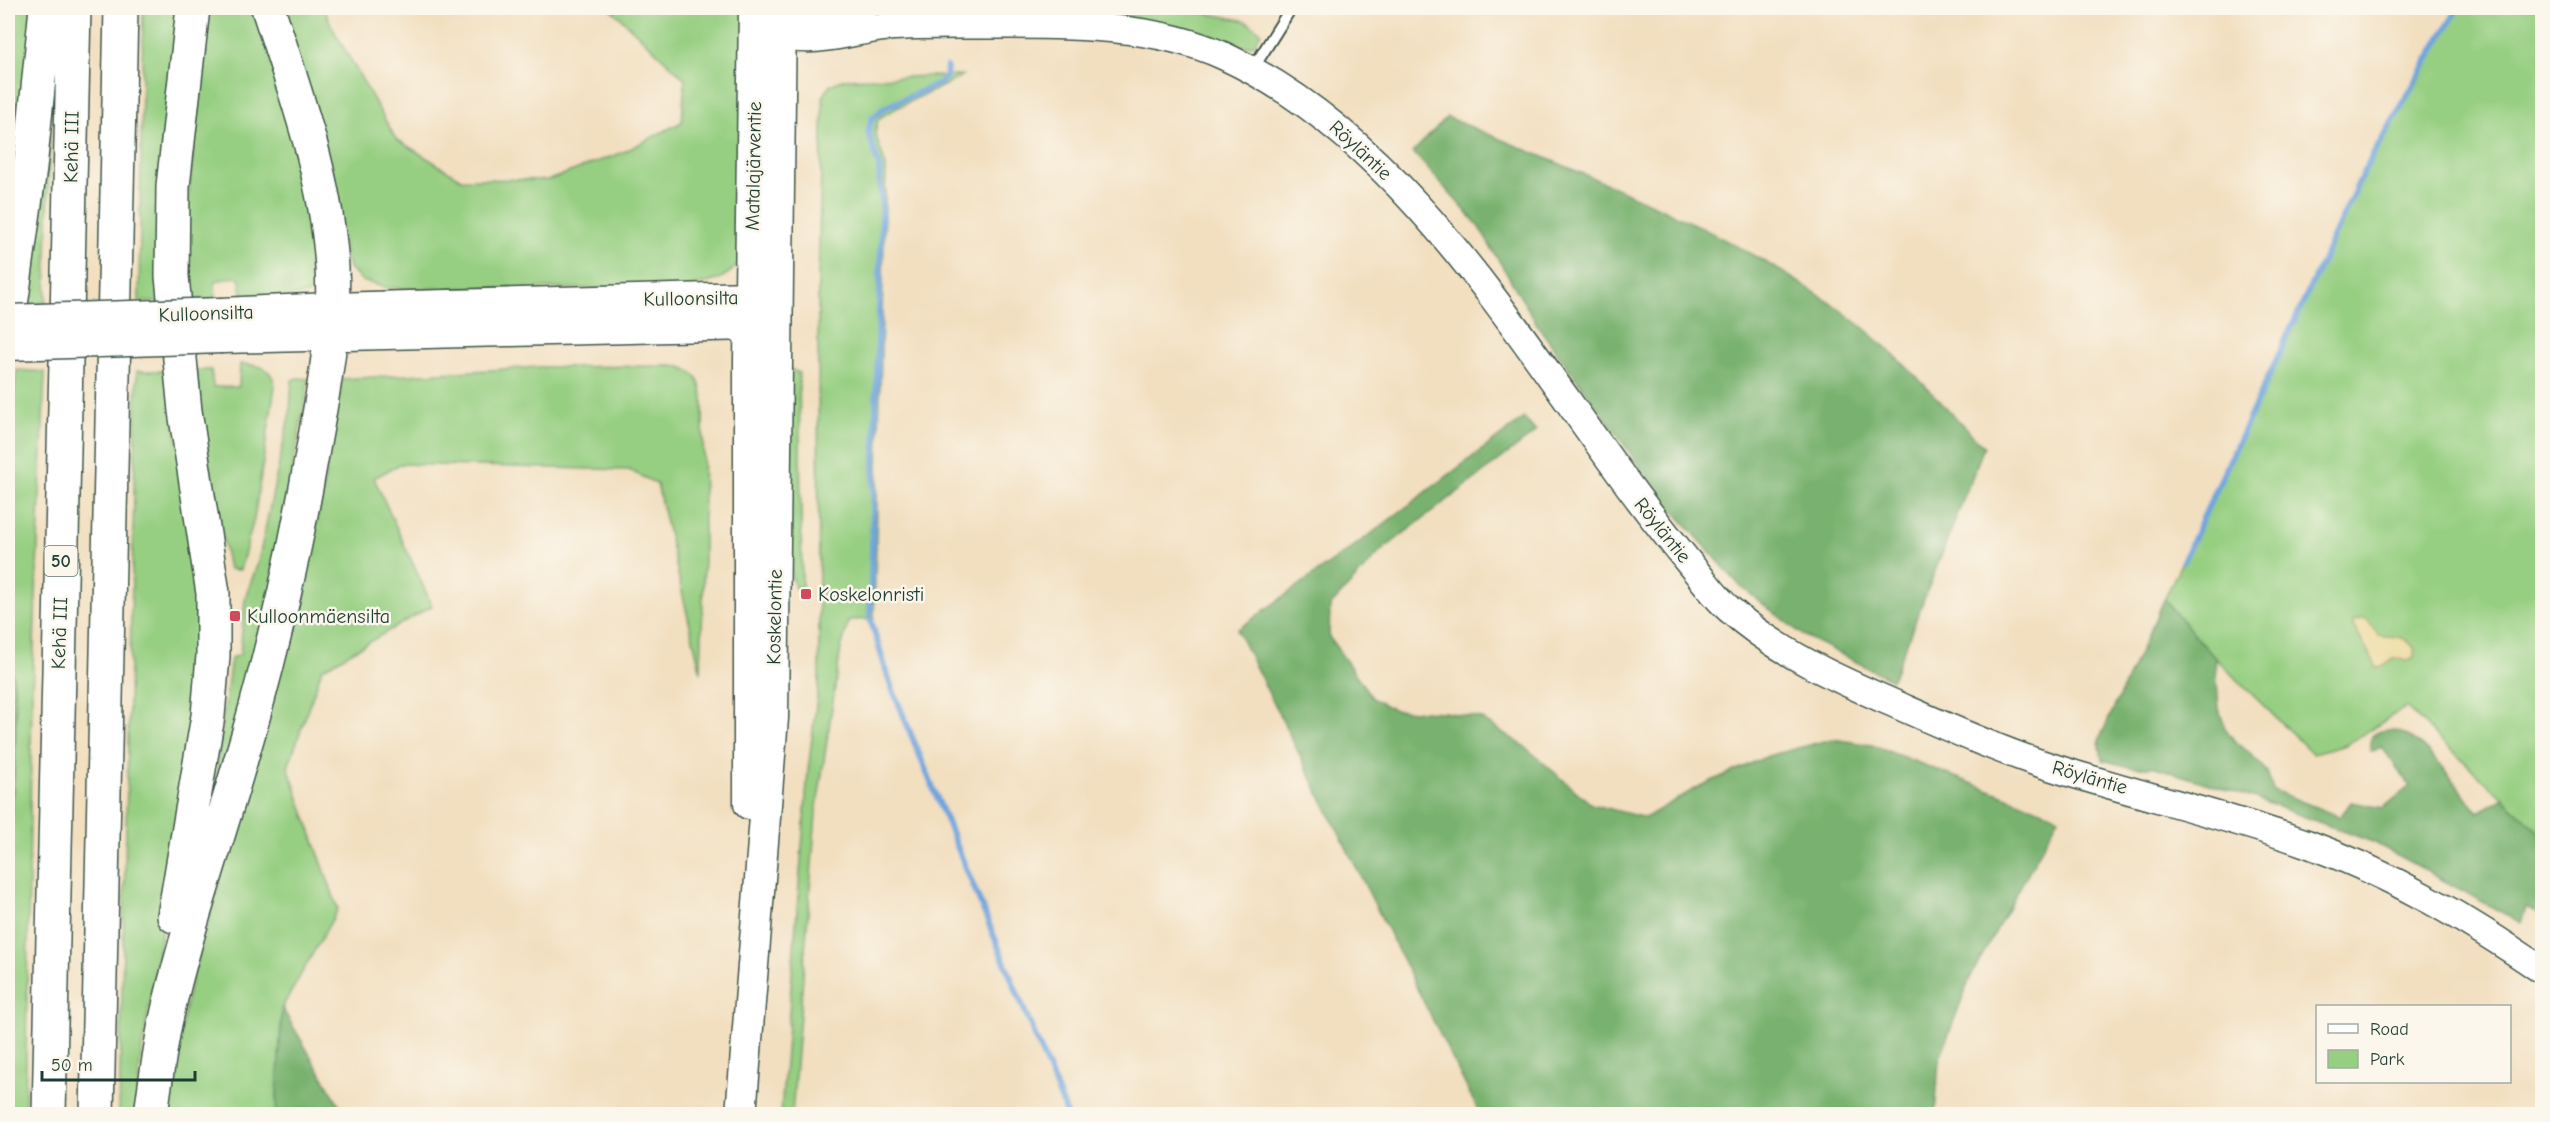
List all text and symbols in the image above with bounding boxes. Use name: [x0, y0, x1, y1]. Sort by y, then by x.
street label: Matalajärventie: [741, 101, 766, 231]
street label: Kehä III: [59, 110, 84, 183]
street label: Röyläntie: [1325, 116, 1397, 185]
street label: Kulloonsilta: [643, 286, 739, 311]
street label: Kulloonsilta: [158, 300, 254, 327]
street label: Röyläntie: [1629, 493, 1696, 568]
road number: 50: [44, 546, 78, 576]
street label: Koskelontie: [762, 569, 787, 665]
place label: Koskelonristi: [818, 583, 924, 606]
marker: Koskelonristi: [799, 587, 813, 601]
street label: Kehä III: [47, 596, 72, 670]
place label: Kulloonmäensilta: [247, 605, 390, 628]
marker: Kulloonmäensilta: [228, 609, 242, 623]
street label: Röyläntie: [2050, 756, 2130, 799]
legend: [2316, 1005, 2511, 1083]
text: Road: [2370, 1019, 2409, 1040]
scale bar: [42, 1044, 195, 1082]
text: Park: [2370, 1049, 2405, 1070]
text: 50 m: [51, 1055, 93, 1076]

